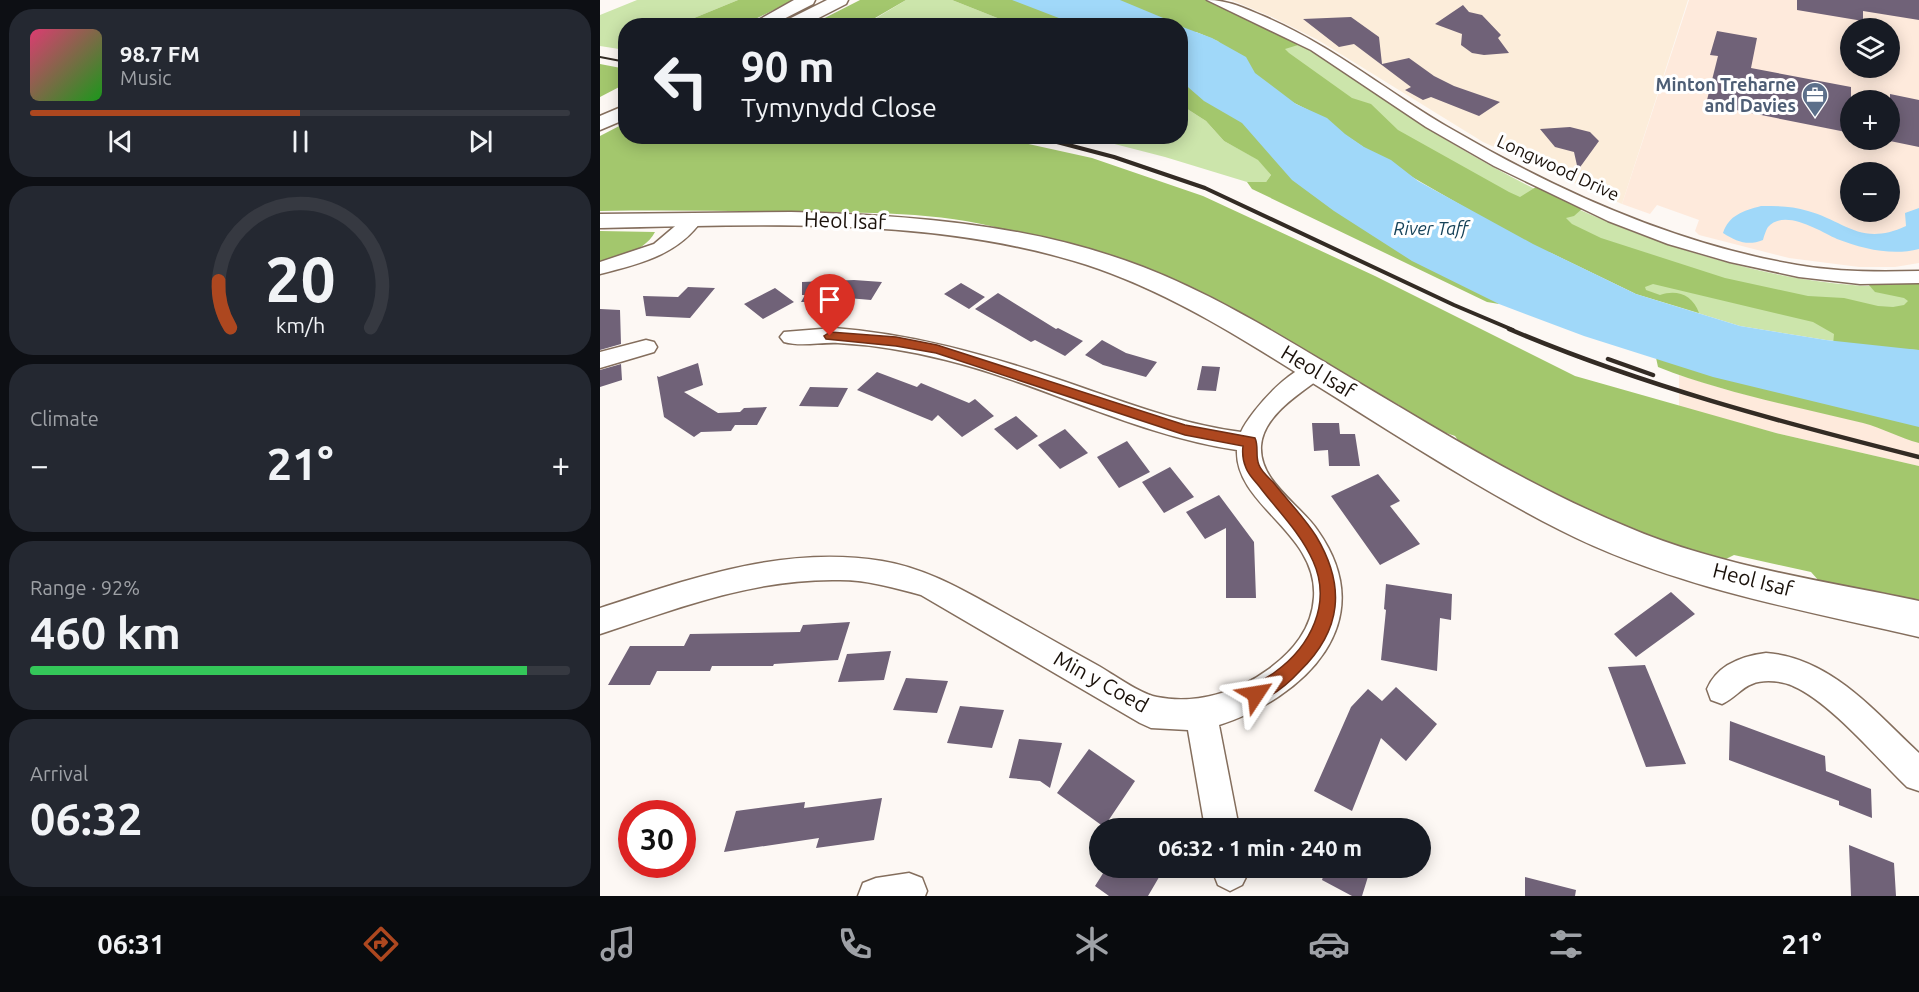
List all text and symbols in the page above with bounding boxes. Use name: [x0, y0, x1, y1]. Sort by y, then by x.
map controls: [1840, 18, 1900, 222]
button: layers: [1840, 18, 1900, 78]
text: 98.7 FM: [120, 41, 200, 66]
icon: left: [642, 42, 720, 120]
text: 90 m: [741, 43, 835, 90]
text: Music: [120, 66, 172, 89]
place label: Minton Treharne and Davies: [1655, 74, 1796, 115]
office icon: Minton Treharne and Davies: [1800, 80, 1830, 118]
button: +: [1840, 90, 1900, 150]
text: Tymynydd Close: [741, 92, 937, 122]
icon: previous: [104, 125, 137, 158]
icon: pause: [284, 125, 317, 158]
icon: next: [464, 125, 497, 158]
street label: Longwood Drive: [1494, 130, 1623, 204]
button: −: [1840, 162, 1900, 222]
street label: Heol Isaf: [804, 207, 887, 233]
water label: River Taff: [1393, 218, 1471, 239]
text: 20: [265, 244, 335, 314]
pin: [804, 274, 855, 336]
icon: arrive: [813, 283, 846, 316]
text: km/h: [275, 313, 325, 337]
street label: Heol Isaf: [1277, 340, 1361, 403]
text: Climate: [30, 407, 99, 430]
text: 21°: [267, 438, 333, 489]
text: −: [30, 446, 49, 483]
text: +: [551, 446, 570, 483]
street label: Heol Isaf: [1710, 557, 1797, 601]
text: Range · 92%: [30, 576, 140, 599]
text: 460 km: [30, 607, 181, 658]
street label: Min y Coed: [1050, 645, 1153, 717]
position arrow: [1224, 662, 1288, 726]
text: Arrival: [30, 762, 88, 785]
text: 06:32: [30, 793, 143, 844]
speed limit sign: 30: [618, 800, 696, 878]
text: 06:32 · 1 min · 240 m: [1158, 835, 1362, 860]
icon: directions: [360, 923, 402, 965]
icon: music: [597, 923, 639, 965]
icon: phone: [834, 923, 876, 965]
icon: climate: [1071, 923, 1113, 965]
icon: car: [1308, 923, 1350, 965]
icon: filters: [1545, 923, 1587, 965]
text: 06:31: [97, 929, 165, 959]
text: 21°: [1781, 929, 1821, 959]

